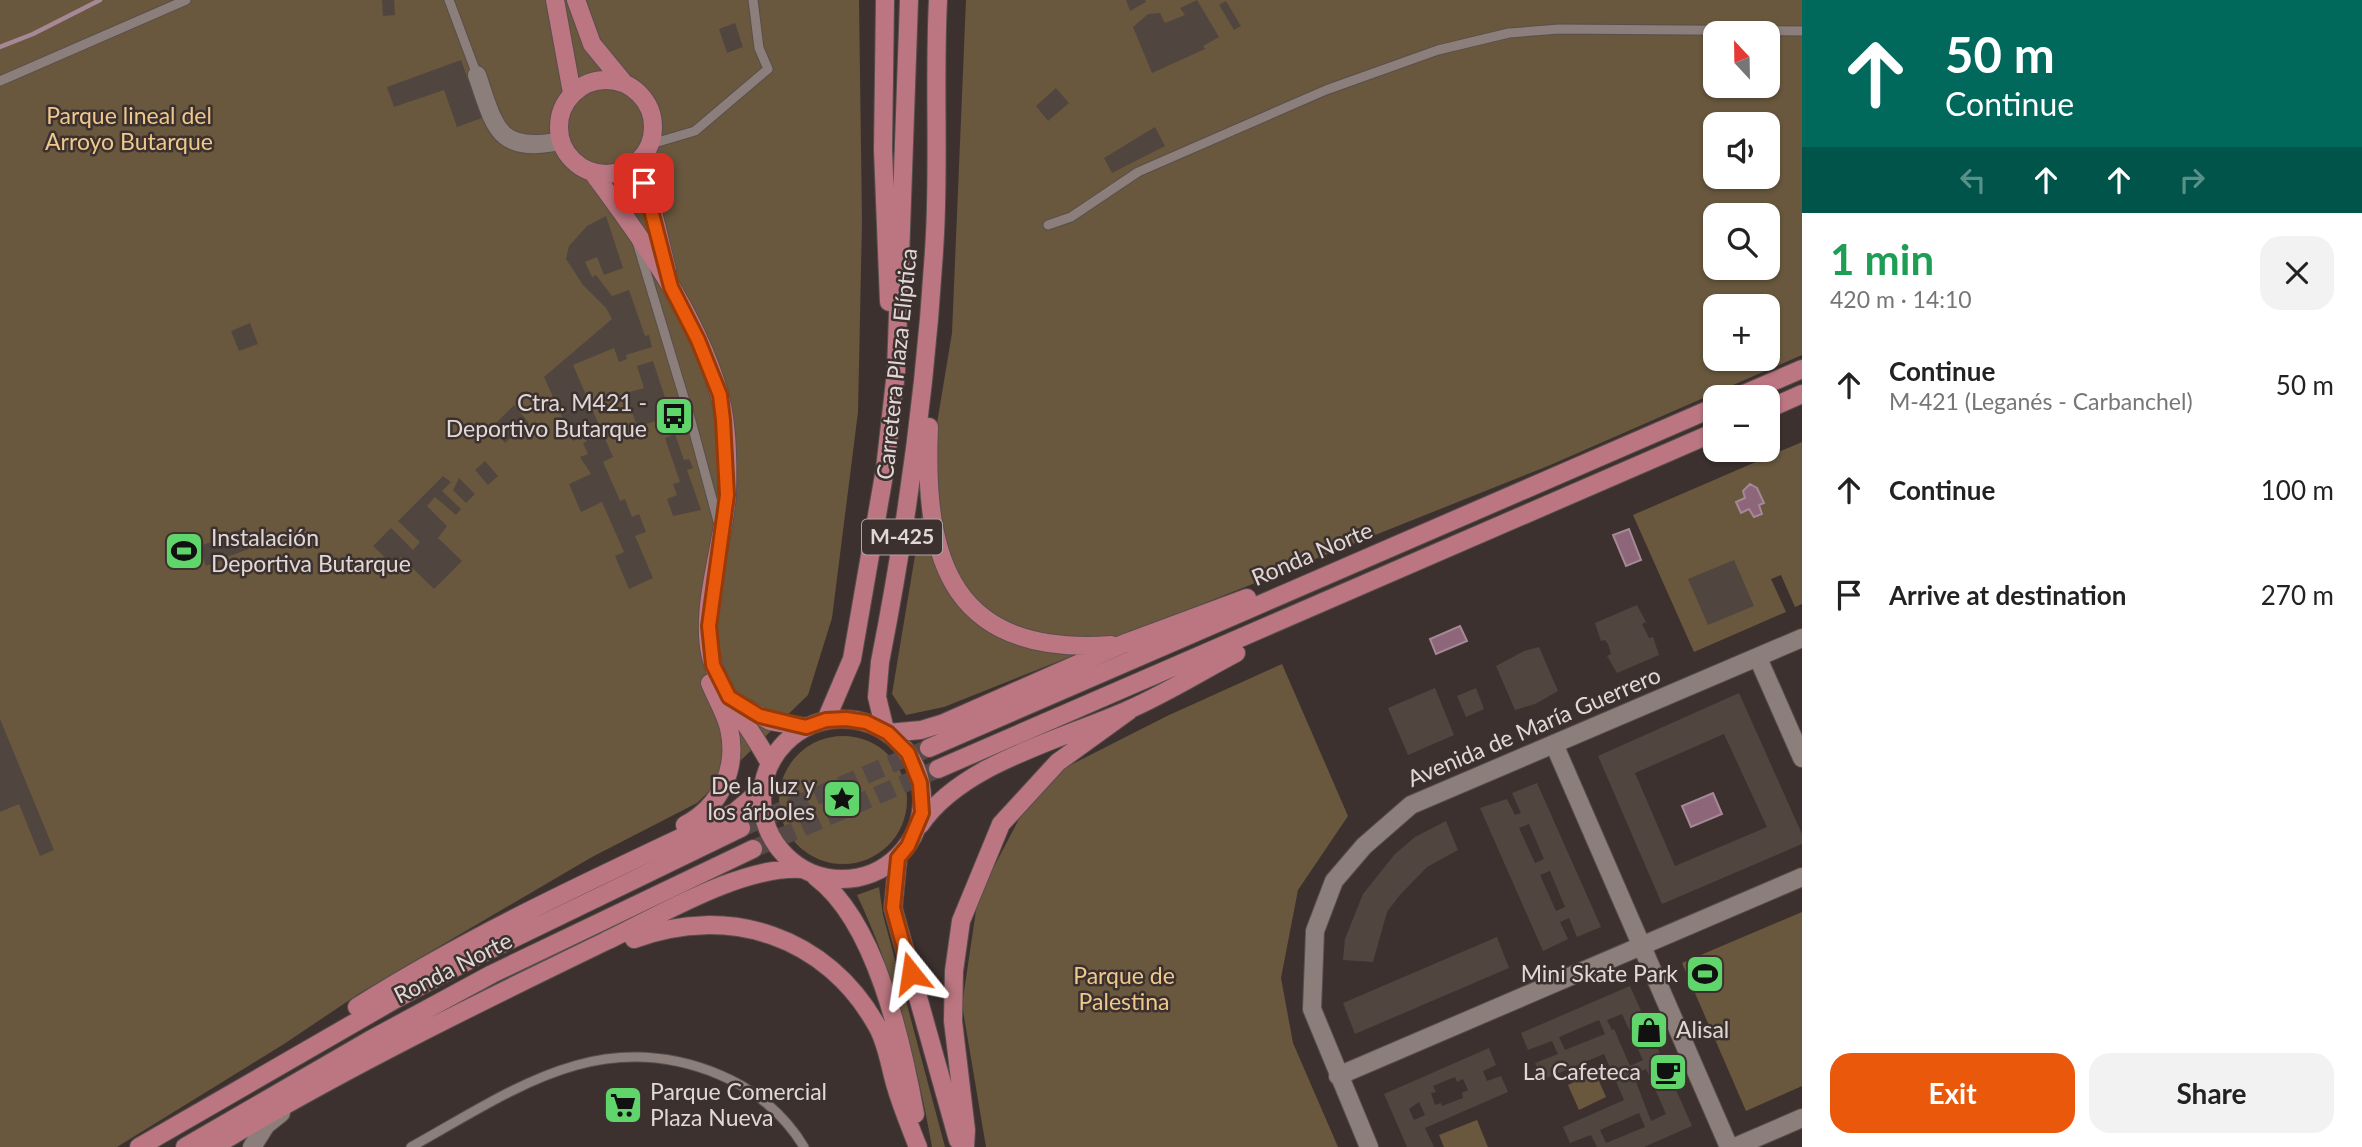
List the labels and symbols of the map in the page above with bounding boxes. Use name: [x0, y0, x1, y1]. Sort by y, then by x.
north arrow: [1703, 21, 1780, 98]
park label: Parque lineal del Arroyo Butarque: [45, 101, 213, 155]
pin: [614, 153, 674, 213]
street label: Carretera Plaza Elíptica: [870, 247, 922, 481]
place label: Ctra. M421 - Deportivo Butarque: [446, 388, 647, 442]
bus stop icon: Ctra. M421 - Deportivo Butarque: [653, 395, 695, 437]
street label: Ronda Norte: [1247, 515, 1376, 591]
road number: M-425: [862, 520, 942, 554]
place label: Instalación Deportiva Butarque: [211, 523, 411, 577]
sports icon: Instalación Deportiva Butarque: [163, 530, 205, 572]
street label: Avenida de María Guerrero: [1403, 660, 1664, 792]
place label: De la luz y los árboles: [707, 771, 815, 825]
place icon: De la luz y los árboles: [821, 778, 863, 820]
street label: Ronda Norte: [389, 925, 516, 1009]
position arrow: [874, 936, 948, 1010]
sports icon: Mini Skate Park: [1684, 953, 1726, 995]
place label: Mini Skate Park: [1521, 959, 1678, 987]
park label: Parque de Palestina: [1073, 961, 1175, 1015]
shop icon: Alisal: [1628, 1009, 1670, 1051]
place label: Alisal: [1676, 1015, 1729, 1043]
cafe icon: La Cafeteca: [1647, 1051, 1689, 1093]
place label: La Cafeteca: [1523, 1057, 1641, 1085]
place label: Parque Comercial Plaza Nueva: [650, 1077, 827, 1131]
supermarket icon: Parque Comercial Plaza Nueva: [602, 1084, 644, 1126]

